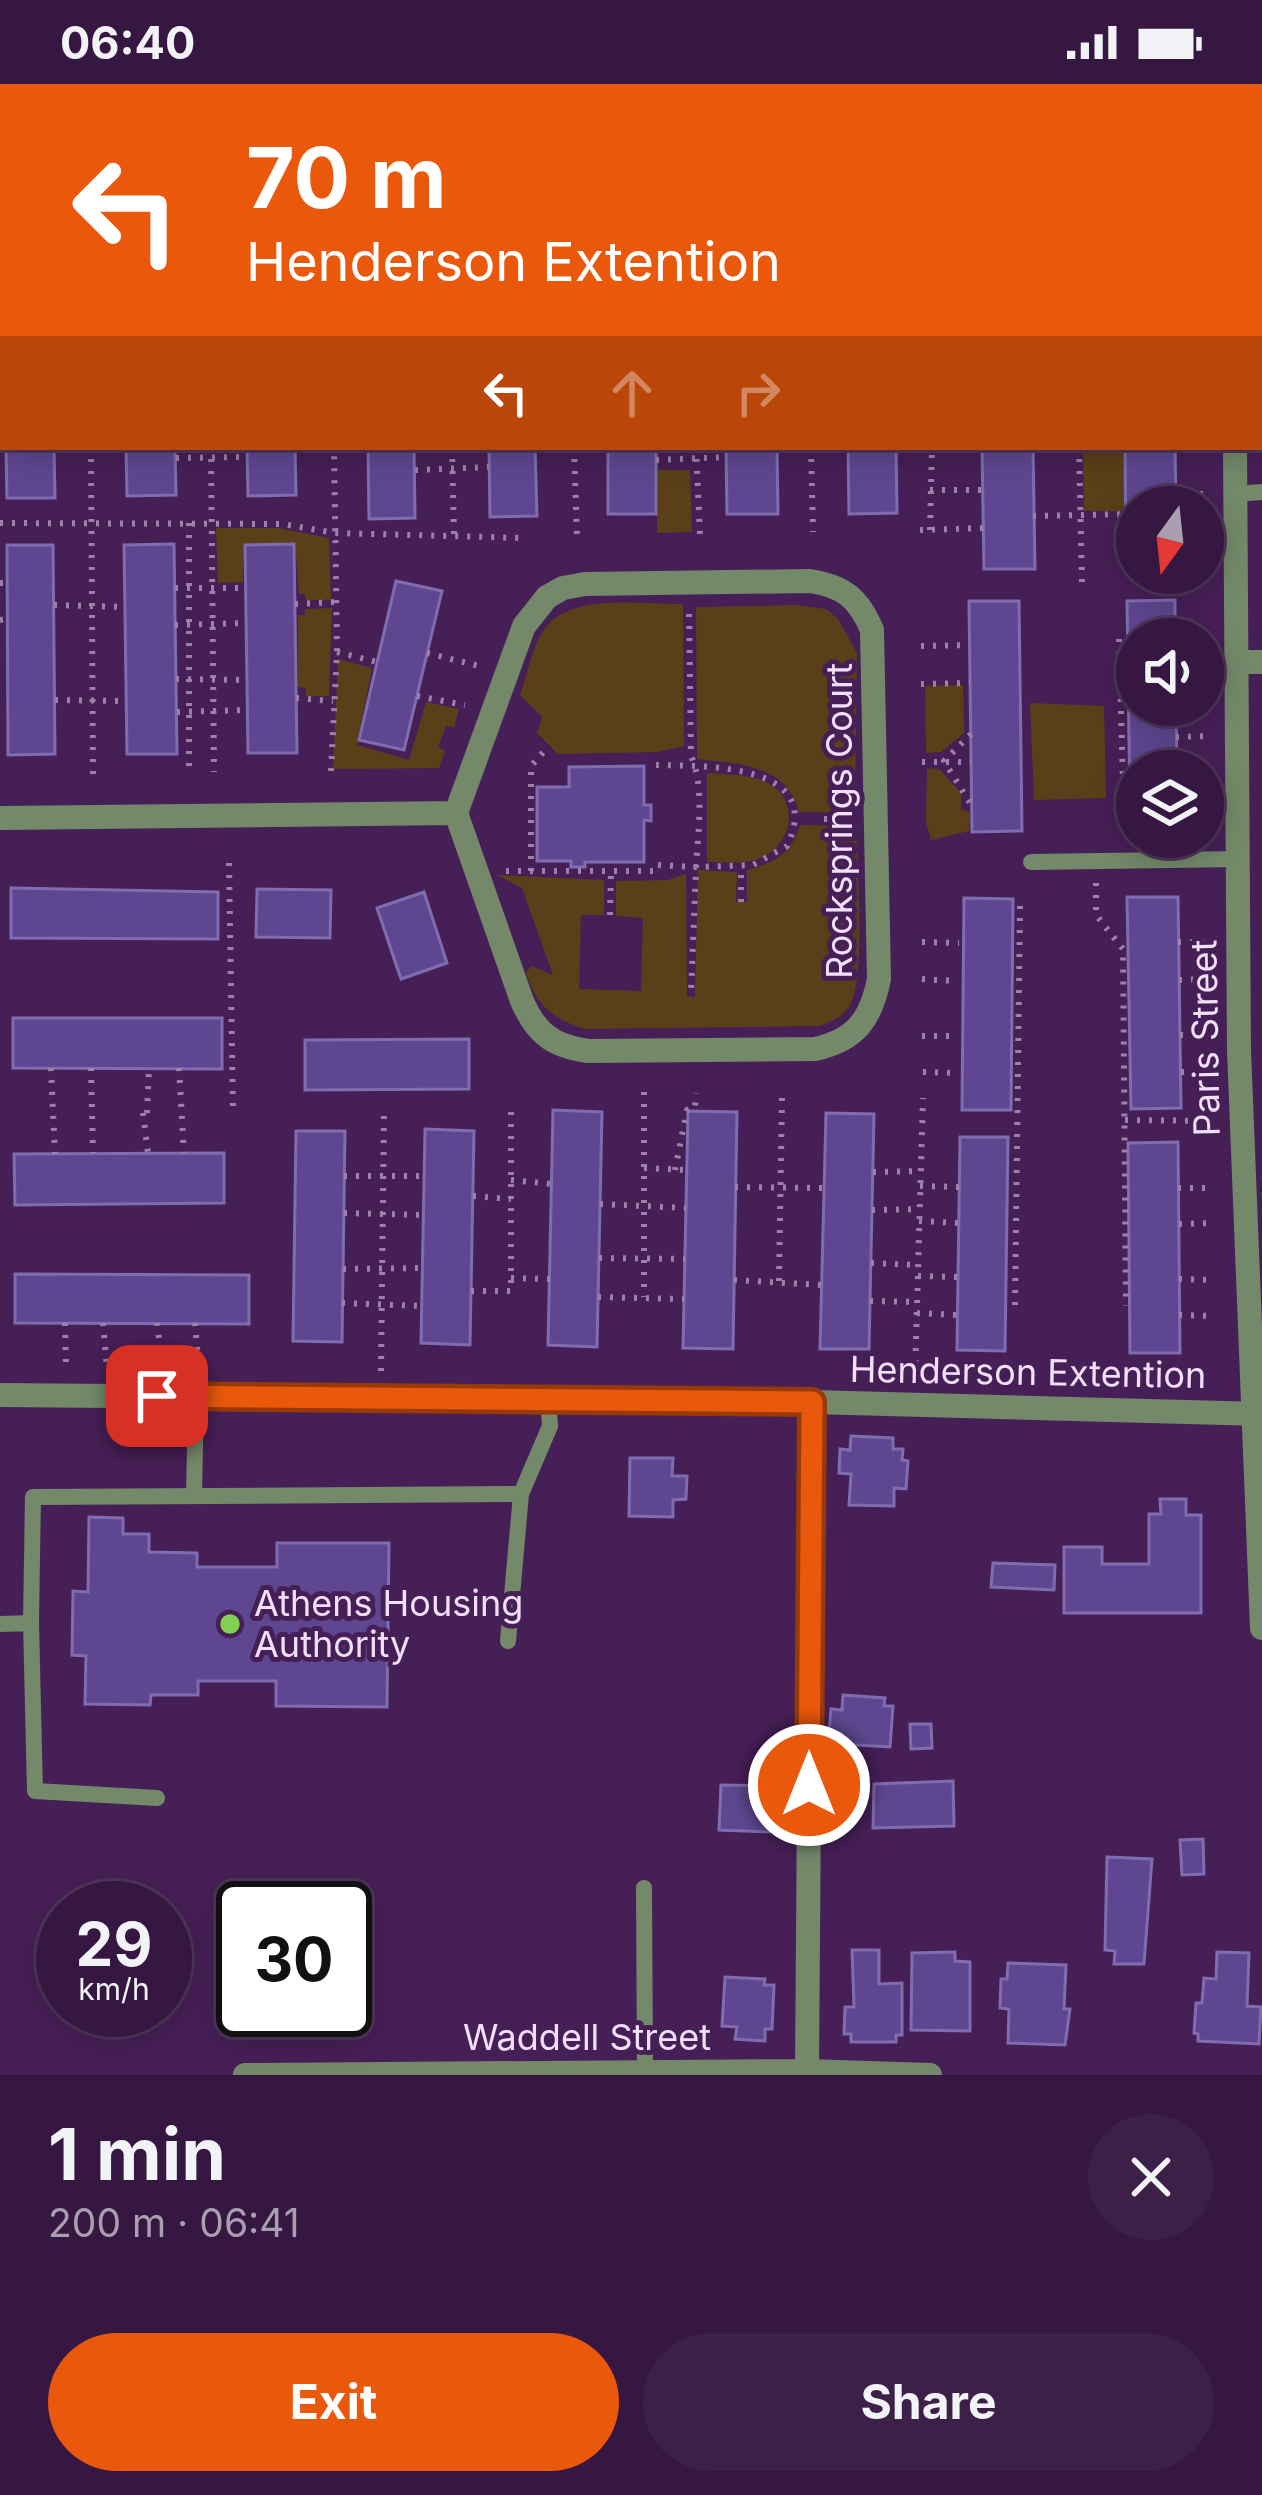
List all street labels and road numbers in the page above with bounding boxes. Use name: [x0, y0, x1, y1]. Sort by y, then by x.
street label: Rocksprings Court: [817, 663, 861, 979]
street label: Paris Street: [1181, 939, 1229, 1137]
street label: Henderson Extention: [849, 1347, 1207, 1397]
street label: Waddell Street: [463, 2015, 711, 2059]

